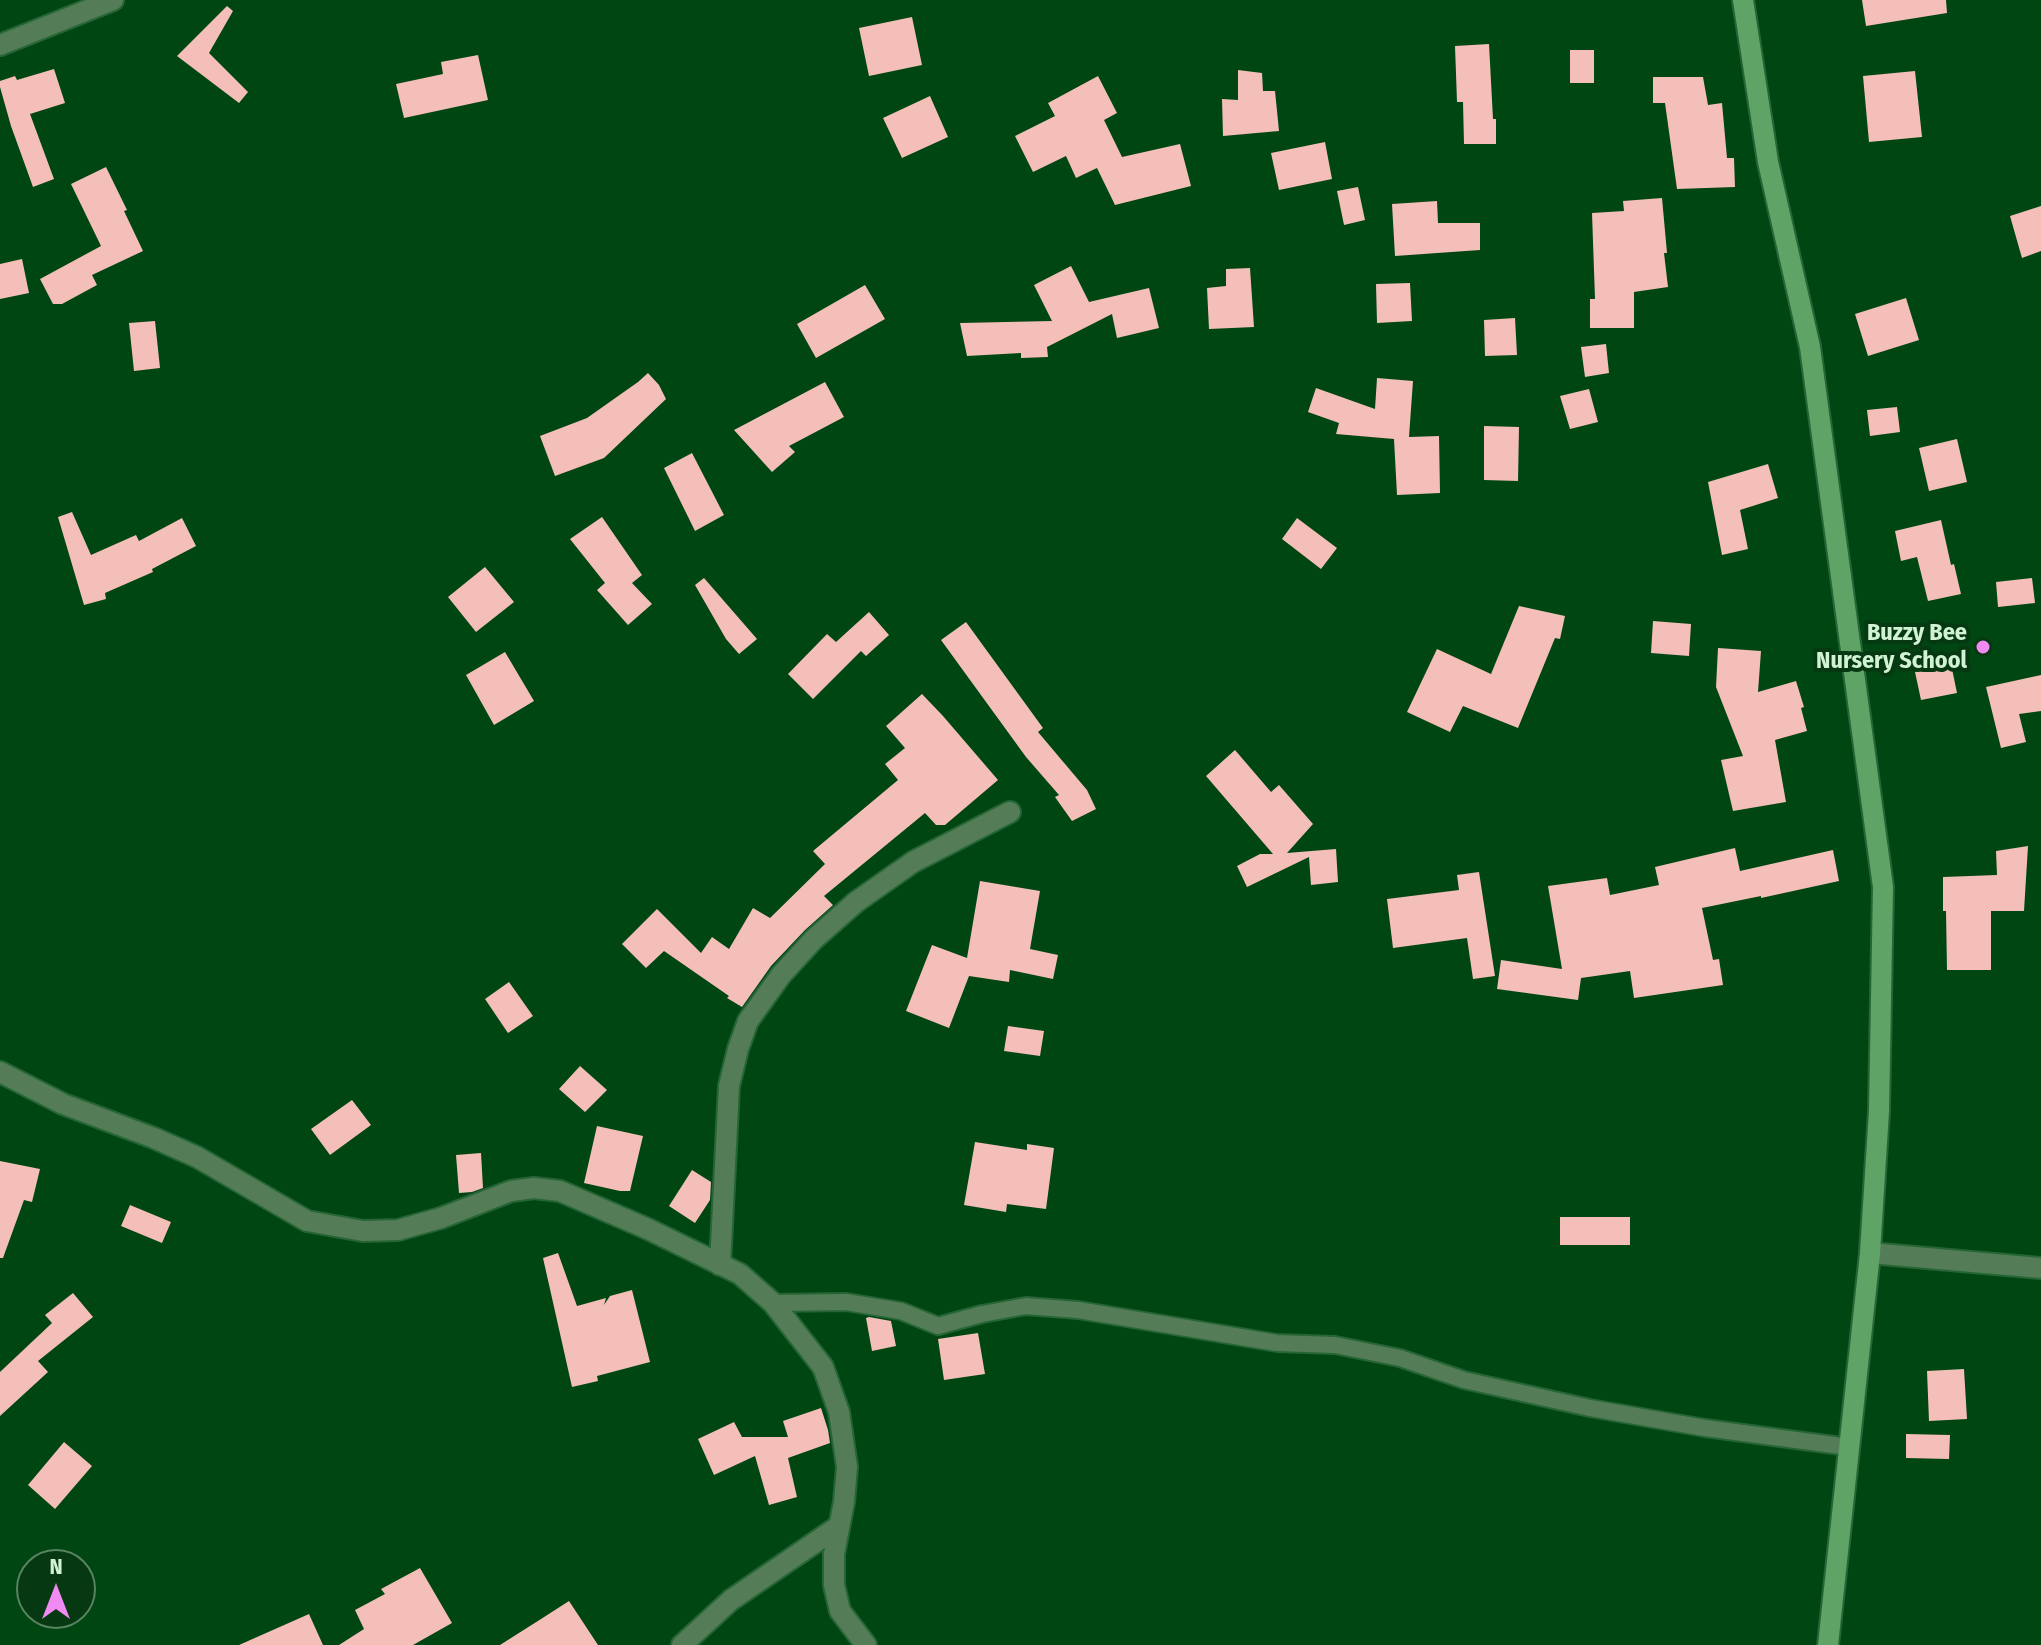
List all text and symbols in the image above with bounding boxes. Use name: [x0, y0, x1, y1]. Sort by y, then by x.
place label: Buzzy Bee Nursery School: [1816, 619, 1967, 675]
marker: Buzzy Bee Nursery School: [1974, 638, 1992, 656]
north arrow: [16, 1549, 96, 1629]
text: N: [49, 1553, 63, 1580]

